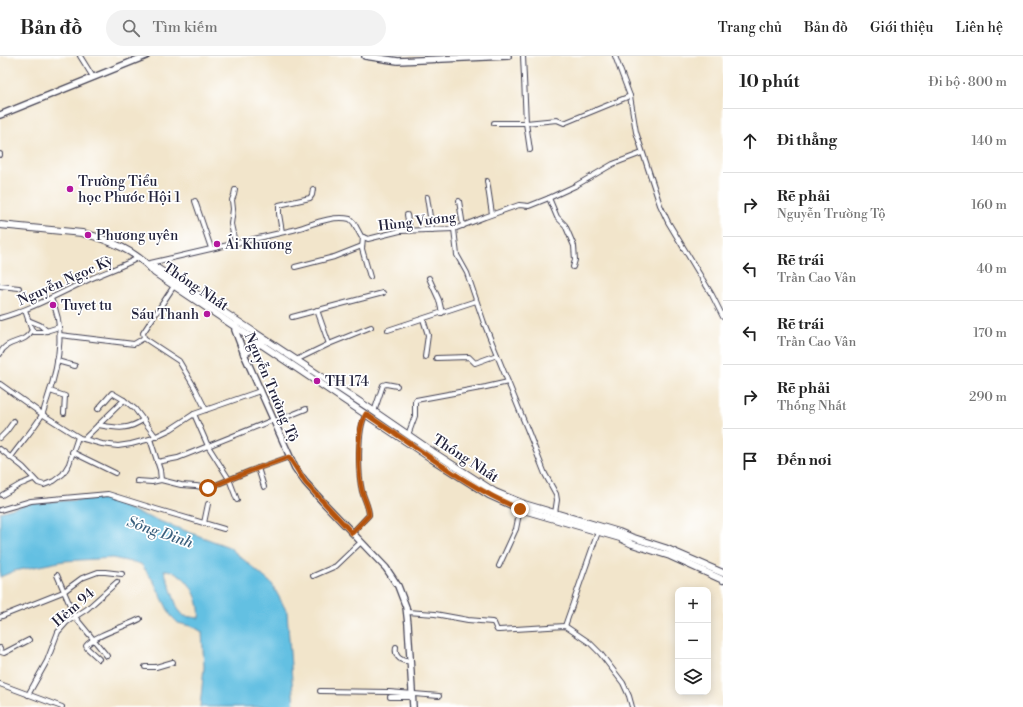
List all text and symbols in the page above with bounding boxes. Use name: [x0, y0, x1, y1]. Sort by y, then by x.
search box: [106, 10, 386, 46]
text: Bản đồ: [20, 16, 82, 40]
icon: search: [120, 17, 142, 39]
text: Tìm kiếm: [152, 18, 218, 37]
text: Trang chủ: [718, 19, 782, 37]
text: Bản đồ: [804, 19, 848, 37]
text: Giới thiệu: [870, 19, 933, 37]
text: Liên hệ: [955, 19, 1003, 37]
text: 10 phút: [739, 71, 799, 93]
text: Đi bộ · 800 m: [928, 74, 1007, 90]
icon: ahead: [739, 130, 761, 152]
text: Đi thẳng: [777, 131, 837, 150]
text: 140 m: [971, 133, 1007, 149]
place label: Trường Tiểu học Phước Hội 1: [78, 173, 181, 207]
marker: Trường Tiểu học Phước Hội 1: [65, 184, 75, 194]
text: Rẽ phải: [777, 187, 830, 206]
icon: right: [739, 194, 761, 216]
text: 160 m: [971, 197, 1007, 213]
text: Nguyễn Trường Tộ: [777, 206, 886, 222]
street label: Hùng Vương: [377, 208, 458, 236]
place label: Phương uyên: [96, 227, 179, 245]
marker: Phương uyên: [83, 230, 93, 240]
place label: Ái Khương: [224, 234, 293, 254]
marker: Ái Khương: [212, 239, 222, 249]
text: Rẽ trái: [777, 251, 824, 270]
street label: Nguyễn Ngọc Kỳ: [15, 252, 116, 310]
street label: Thống Nhất: [159, 258, 232, 315]
icon: left: [739, 258, 761, 280]
text: 40 m: [977, 261, 1007, 277]
text: Trần Cao Vân: [777, 270, 856, 286]
place label: Tuyet tu: [61, 297, 112, 315]
marker: Tuyet tu: [48, 300, 58, 310]
place label: Sáu Thanh: [131, 306, 200, 324]
marker: Sáu Thanh: [202, 309, 212, 319]
text: Rẽ trái: [777, 315, 824, 334]
icon: left: [739, 322, 761, 344]
text: 170 m: [973, 325, 1007, 341]
street label: Nguyễn Trường Tộ: [240, 330, 302, 445]
text: Trần Cao Vân: [777, 334, 856, 350]
place label: TH 174: [325, 373, 369, 391]
marker: TH 174: [312, 376, 322, 386]
text: Rẽ phải: [777, 379, 830, 398]
icon: right: [739, 386, 761, 408]
text: 290 m: [969, 389, 1007, 405]
text: Thống Nhất: [777, 398, 847, 414]
street label: Thống Nhất: [429, 431, 502, 487]
icon: arrive: [739, 450, 761, 472]
text: Đến nơi: [777, 451, 831, 470]
route start: [199, 479, 217, 497]
route end: [511, 500, 529, 518]
water label: Sông Dinh: [124, 512, 196, 553]
street label: Hẻm 94: [49, 584, 99, 631]
map controls: [675, 587, 711, 695]
button: +: [675, 587, 711, 623]
button: −: [675, 623, 711, 659]
button: layers: [675, 659, 711, 695]

